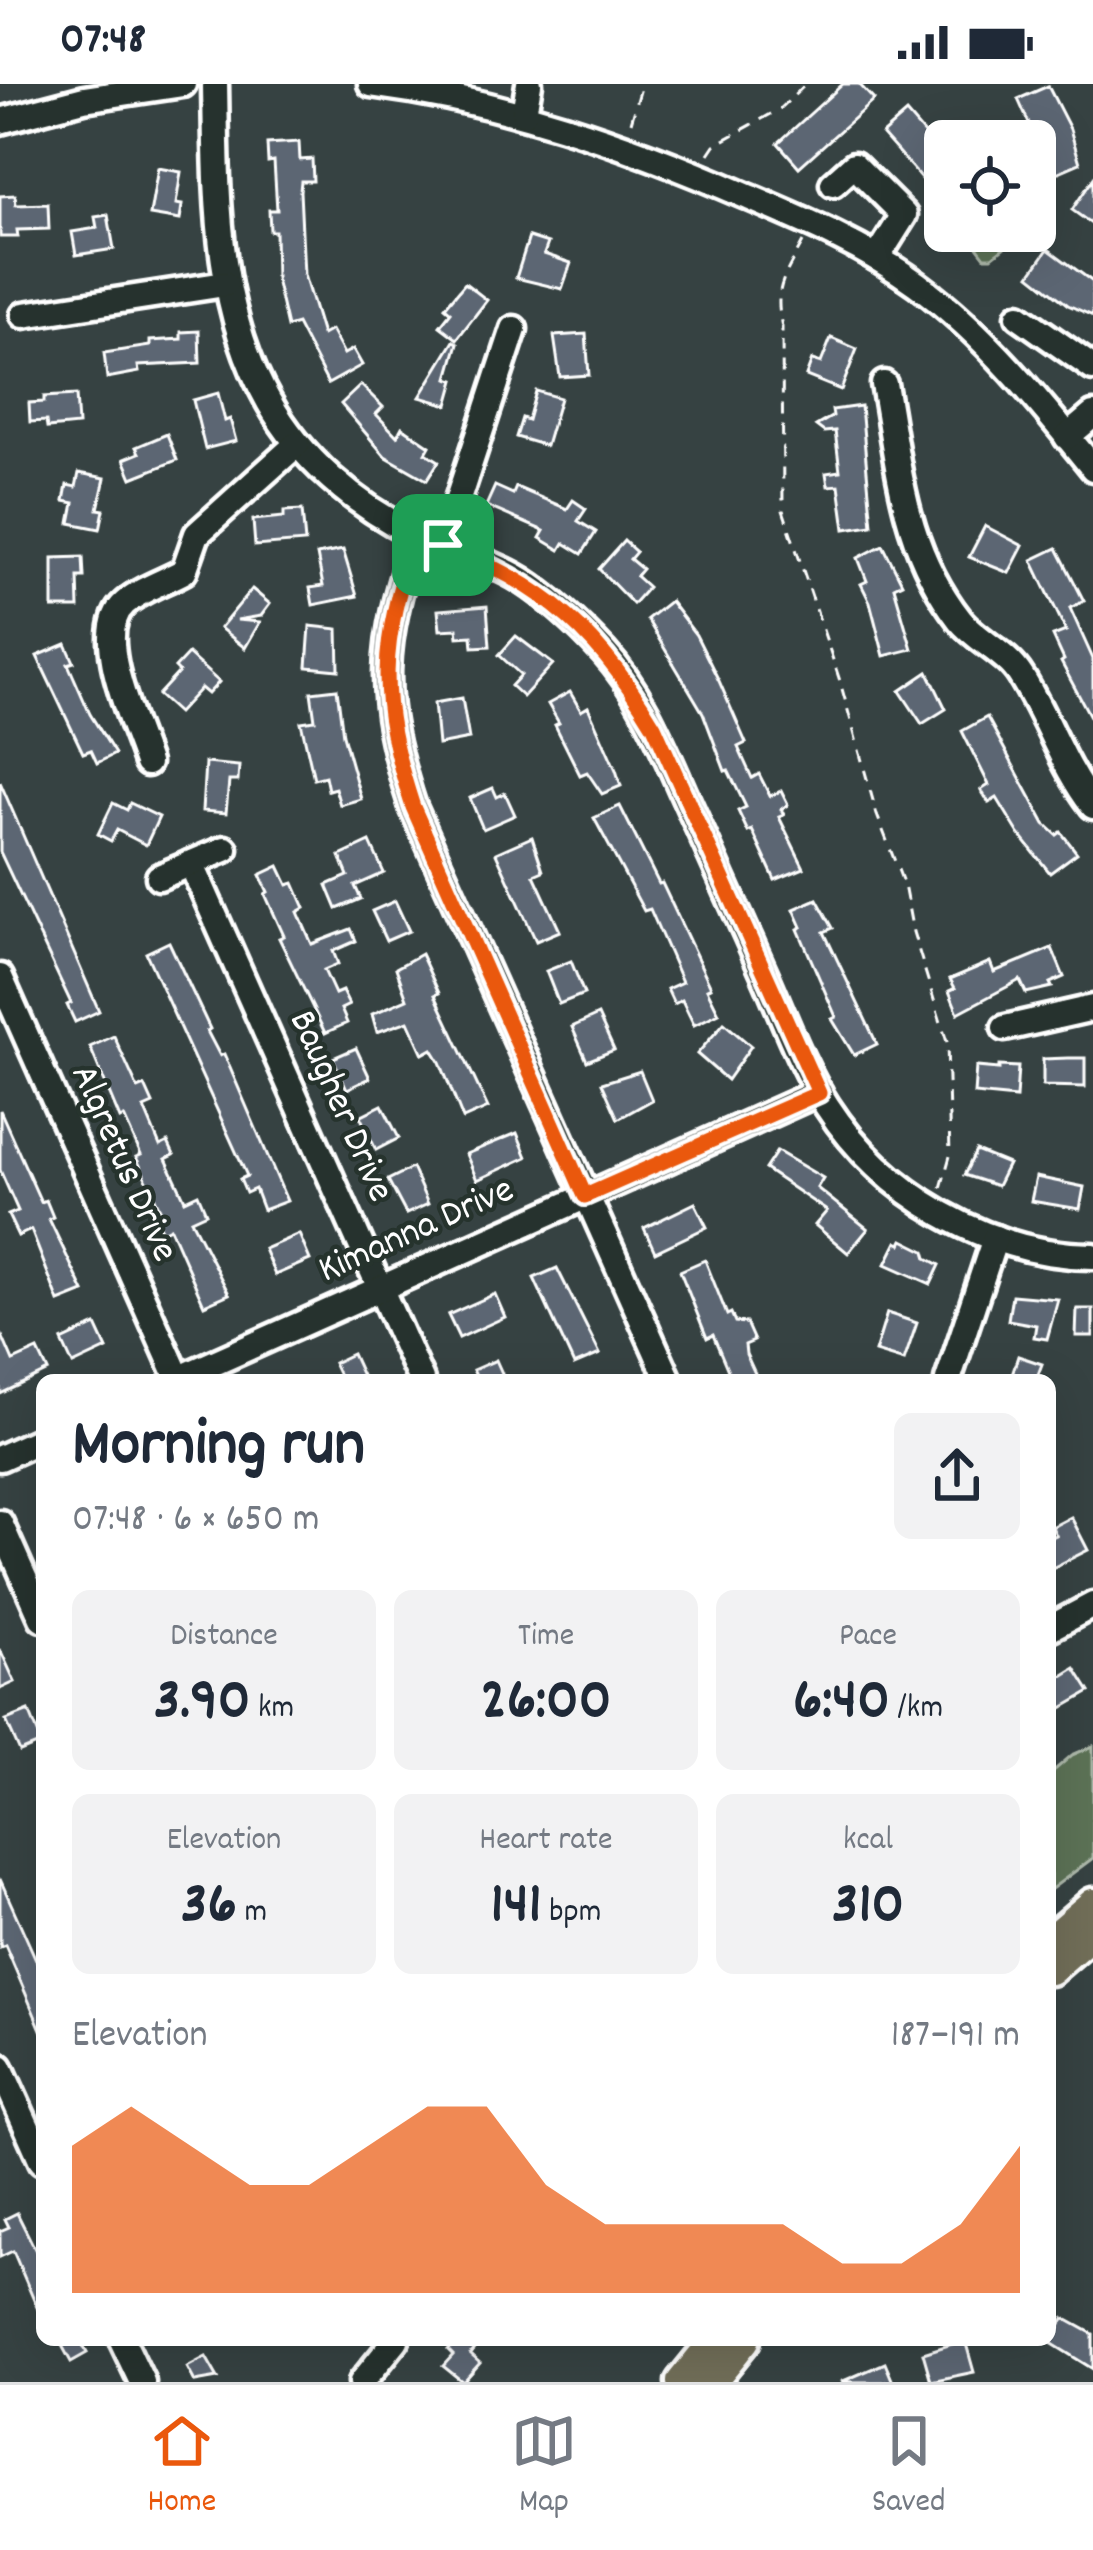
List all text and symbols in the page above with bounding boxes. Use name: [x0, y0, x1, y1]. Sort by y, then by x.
text: 07:48: [60, 10, 146, 74]
map controls: [924, 120, 1056, 252]
button: locate: [924, 120, 1056, 252]
pin: [392, 494, 494, 596]
icon: arrive: [410, 512, 476, 578]
street label: Baugher Drive: [272, 1003, 406, 1211]
street label: Algretus Drive: [54, 1056, 190, 1272]
street label: Kimanna Drive: [311, 1164, 523, 1300]
text: Morning run: [72, 1402, 365, 1496]
button: share: [894, 1413, 1020, 1539]
text: 07:48 · 6 × 650 m: [72, 1494, 320, 1549]
text: Distance: [170, 1614, 278, 1661]
text: Time: [518, 1614, 574, 1661]
text: Pace: [839, 1614, 897, 1661]
text: 3.90: [154, 1661, 251, 1747]
text: 26:00: [481, 1661, 611, 1747]
text: 6:40: [793, 1661, 890, 1747]
text: km: [251, 1686, 294, 1733]
text: /km: [890, 1686, 943, 1733]
text: Elevation: [167, 1818, 281, 1865]
text: Heart rate: [479, 1818, 613, 1865]
text: kcal: [843, 1818, 893, 1865]
text: 36: [181, 1865, 237, 1951]
text: 141: [491, 1865, 542, 1951]
text: 310: [832, 1865, 904, 1951]
text: m: [237, 1890, 267, 1937]
text: bpm: [542, 1890, 601, 1937]
text: Elevation: [72, 2010, 208, 2065]
text: 187–191 m: [891, 2010, 1020, 2065]
tab: Home: [147, 2408, 216, 2527]
tab: Map: [511, 2408, 577, 2527]
tab: Saved: [872, 2408, 946, 2527]

